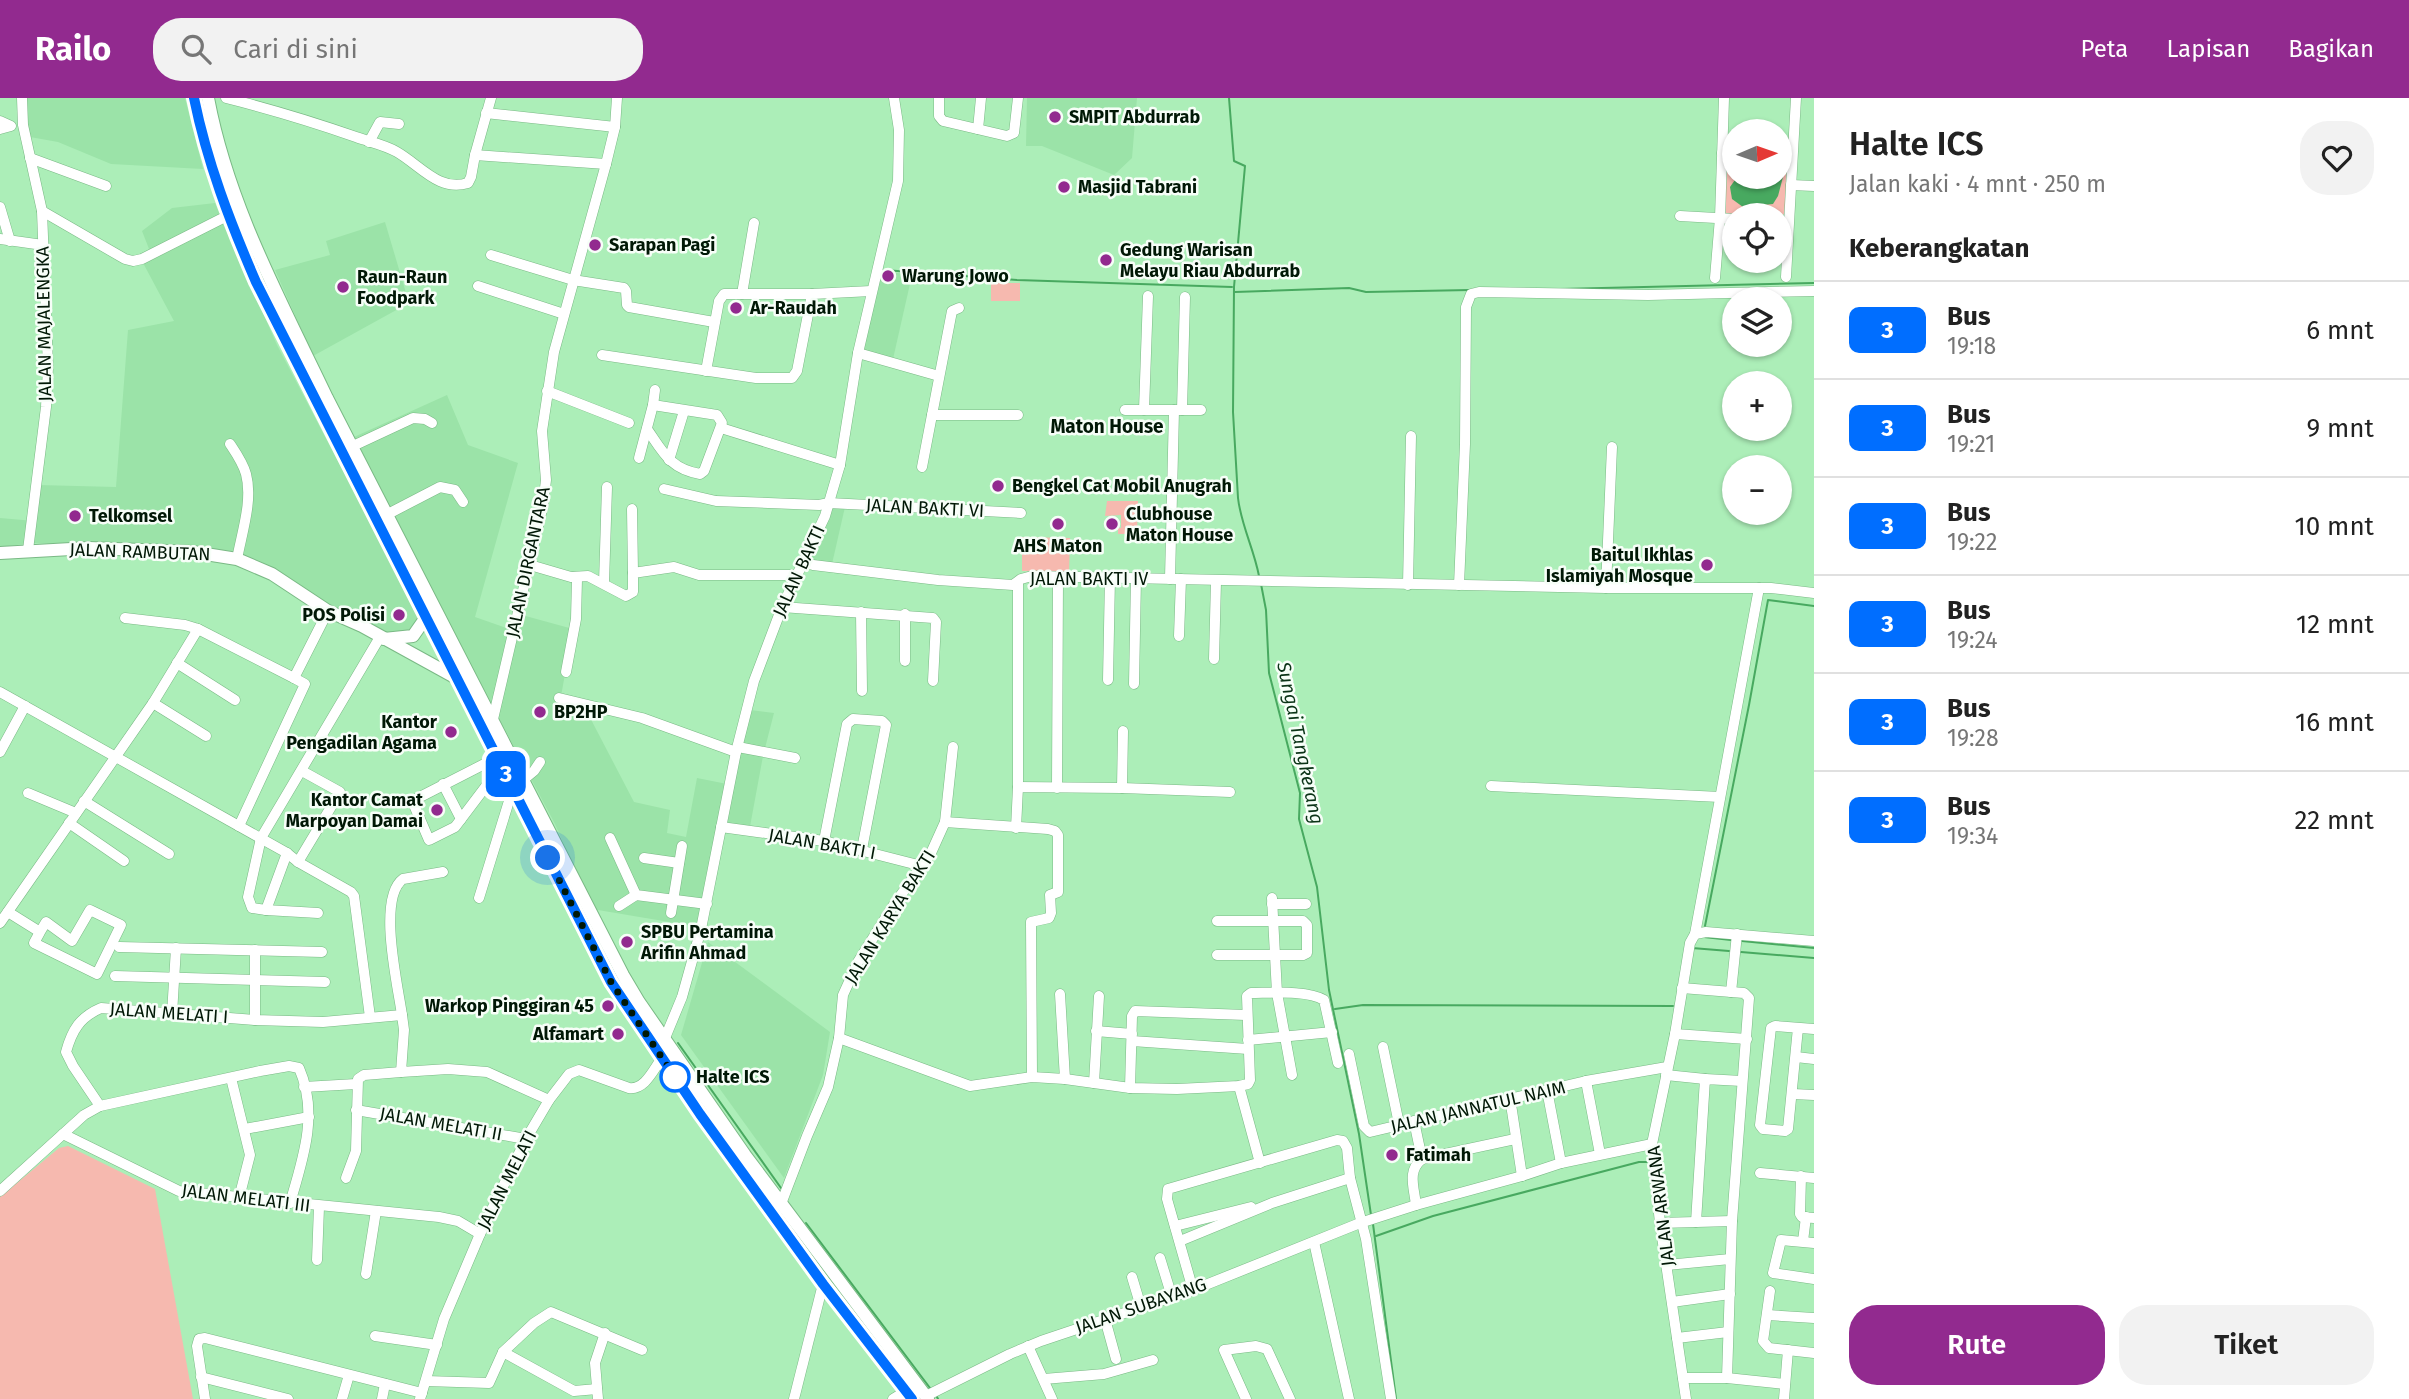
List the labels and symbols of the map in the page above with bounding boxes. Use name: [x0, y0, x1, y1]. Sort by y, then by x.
place label: SMPIT Abdurrab: [1069, 106, 1200, 128]
marker: SMPIT Abdurrab: [1047, 109, 1063, 125]
north arrow: [1722, 119, 1792, 189]
place label: Masjid Tabrani: [1078, 176, 1197, 198]
marker: Masjid Tabrani: [1056, 179, 1072, 195]
place label: Sarapan Pagi: [609, 234, 715, 256]
marker: Sarapan Pagi: [587, 237, 603, 253]
place label: Gedung Warisan Melayu Riau Abdurrab: [1120, 239, 1301, 282]
street label: JALAN MAJALENGKA: [32, 245, 56, 402]
marker: Gedung Warisan Melayu Riau Abdurrab: [1098, 252, 1114, 268]
place label: Warung Jowo: [902, 265, 1009, 287]
place label: Raun-Raun Foodpark: [357, 266, 447, 309]
marker: Warung Jowo: [880, 268, 896, 284]
marker: Raun-Raun Foodpark: [335, 279, 351, 295]
place label: Ar-Raudah: [749, 297, 837, 319]
marker: Ar-Raudah: [728, 300, 744, 316]
district label: Maton House: [1050, 415, 1164, 438]
place label: Bengkel Cat Mobil Anugrah: [1012, 475, 1232, 497]
marker: Bengkel Cat Mobil Anugrah: [990, 478, 1006, 494]
street label: JALAN DIRGANTARA: [501, 484, 555, 639]
street label: JALAN BAKTI VI: [865, 494, 985, 522]
place label: Clubhouse Maton House: [1126, 503, 1233, 546]
place label: Telkomsel: [89, 505, 173, 527]
marker: Telkomsel: [67, 508, 83, 524]
marker: AHS Maton: [1050, 516, 1066, 532]
marker: Clubhouse Maton House: [1104, 516, 1120, 532]
street label: JALAN BAKTI: [768, 522, 830, 620]
place label: AHS Maton: [1013, 535, 1102, 557]
street label: JALAN RAMBUTAN: [69, 539, 211, 565]
place label: Baitul Ikhlas Islamiyah Mosque: [1546, 544, 1693, 587]
marker: Baitul Ikhlas Islamiyah Mosque: [1699, 557, 1715, 573]
street label: JALAN BAKTI IV: [1030, 568, 1148, 590]
place label: POS Polisi: [302, 604, 385, 626]
marker: POS Polisi: [391, 607, 407, 623]
water label: Sungai Tangkerang: [1272, 659, 1329, 826]
place label: BP2HP: [554, 701, 608, 723]
marker: BP2HP: [532, 704, 548, 720]
place label: Kantor Pengadilan Agama: [286, 711, 438, 754]
marker: Kantor Pengadilan Agama: [443, 724, 459, 740]
line badge: 3: [483, 751, 529, 797]
place label: Kantor Camat Marpoyan Damai: [286, 789, 424, 832]
marker: Kantor Camat Marpoyan Damai: [429, 802, 445, 818]
street label: JALAN BAKTI I: [767, 824, 877, 864]
your location: [530, 840, 565, 875]
street label: JALAN KARYA BAKTI: [840, 846, 940, 988]
place label: SPBU Pertamina Arifin Ahmad: [640, 921, 774, 964]
marker: SPBU Pertamina Arifin Ahmad: [619, 934, 635, 950]
place label: Warkop Pinggiran 45: [425, 995, 594, 1017]
street label: JALAN MELATI I: [109, 998, 229, 1028]
marker: Warkop Pinggiran 45: [600, 998, 616, 1014]
place label: Alfamart: [532, 1023, 605, 1045]
marker: Alfamart: [610, 1026, 626, 1042]
marker: Halte ICS: [660, 1062, 690, 1092]
place label: Halte ICS: [696, 1066, 770, 1088]
street label: JALAN JANNATUL NAIM: [1388, 1076, 1568, 1138]
street label: JALAN MELATI II: [378, 1102, 504, 1146]
street label: JALAN MELATI: [473, 1127, 541, 1233]
place label: Fatimah: [1406, 1144, 1471, 1166]
street label: JALAN ARWANA: [1643, 1144, 1679, 1267]
marker: Fatimah: [1384, 1147, 1400, 1163]
street label: JALAN MELATI III: [180, 1179, 312, 1217]
street label: JALAN SUBAYANG: [1073, 1273, 1209, 1339]

